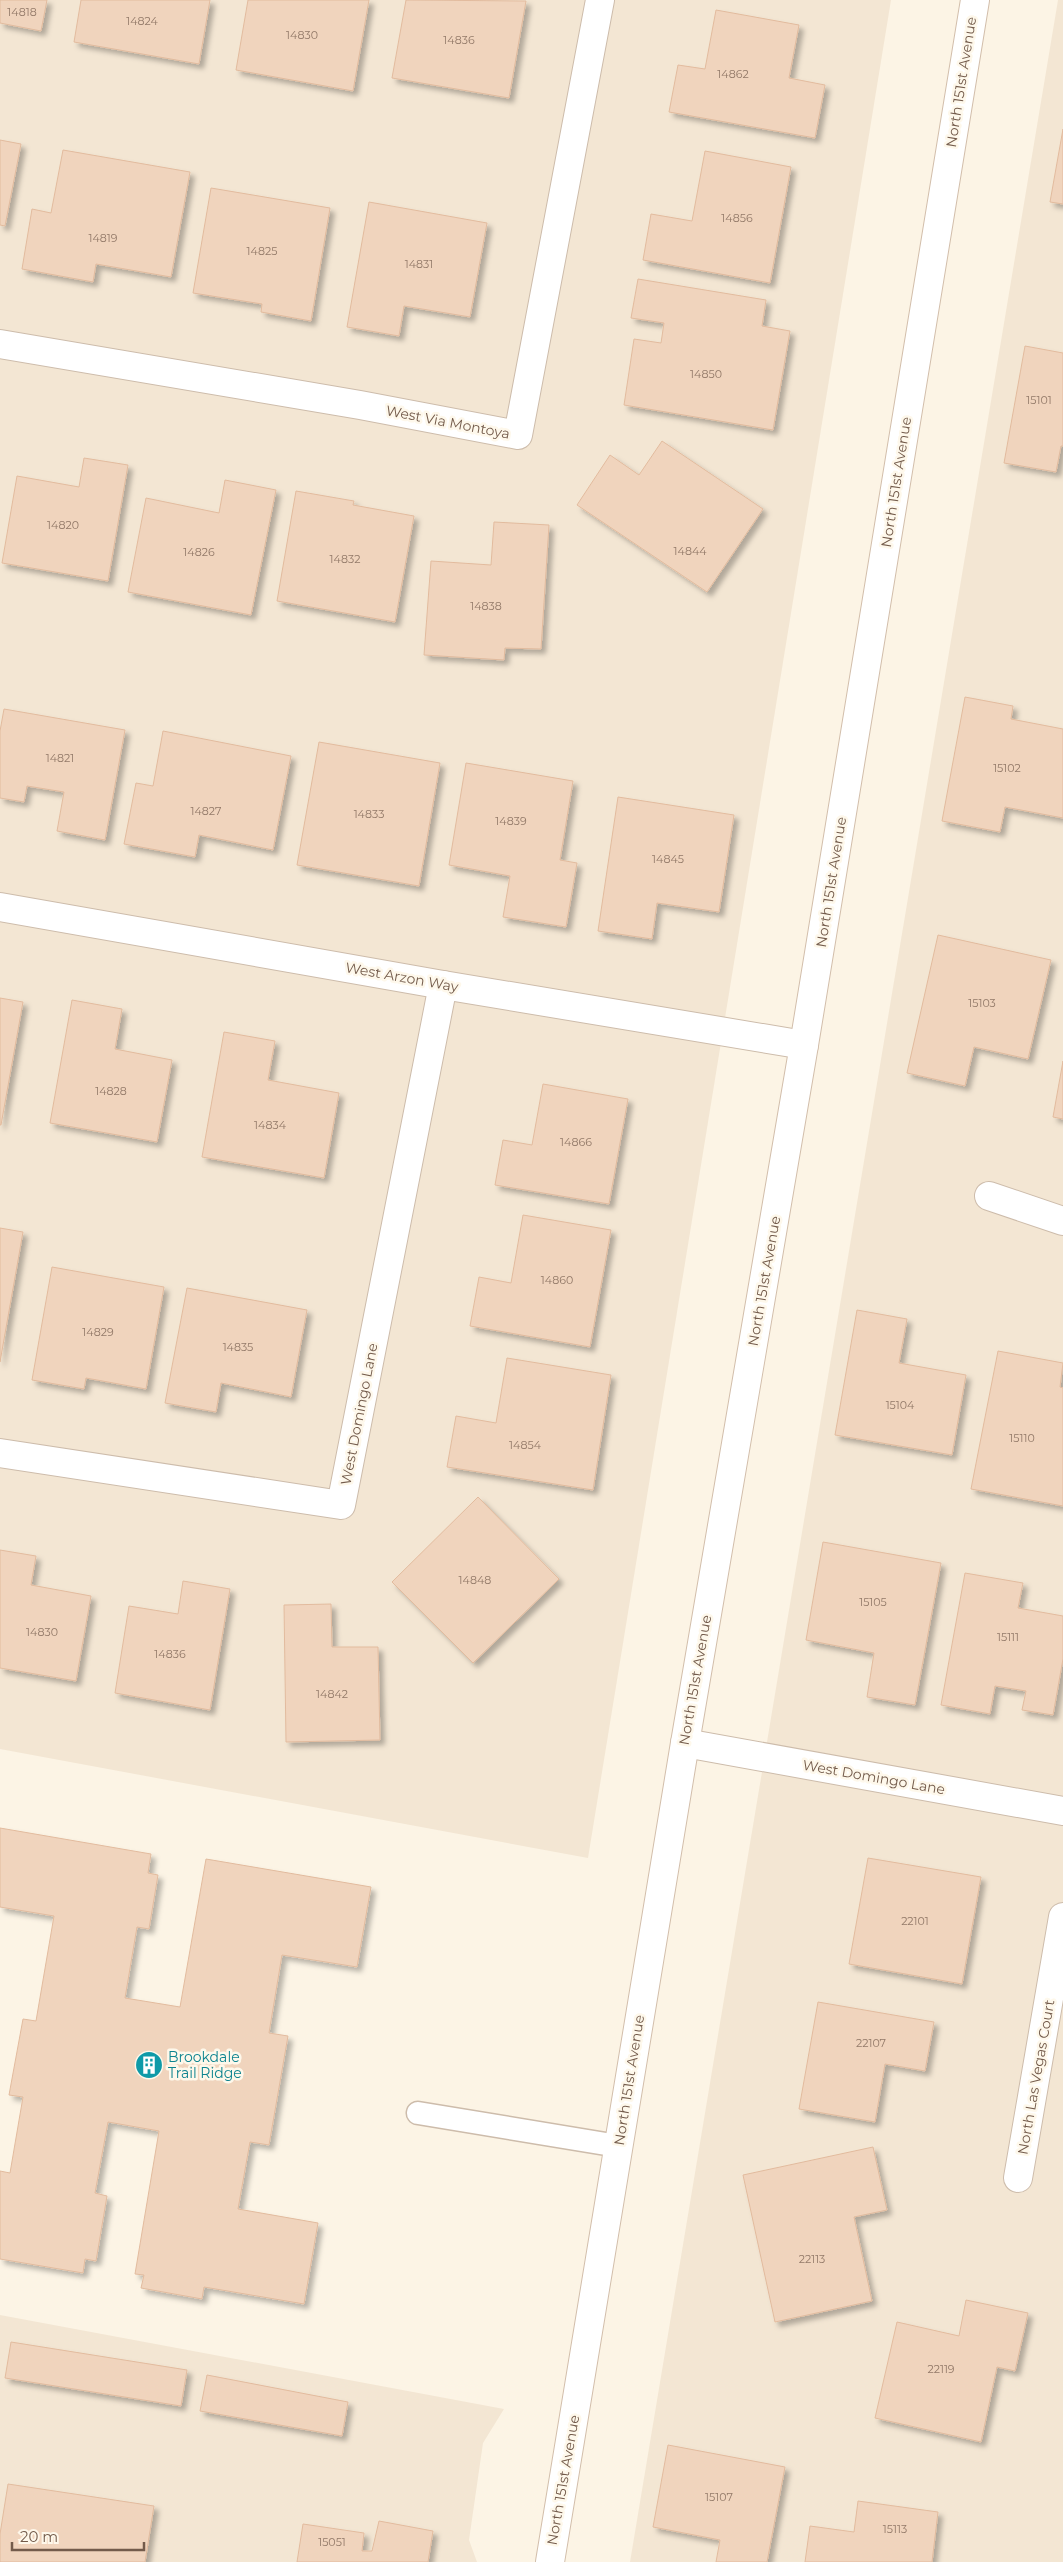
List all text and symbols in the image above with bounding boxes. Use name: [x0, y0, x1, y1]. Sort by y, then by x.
house number: 14818: [7, 5, 37, 19]
house number: 14824: [126, 14, 159, 28]
street label: North 151st Avenue: [942, 15, 980, 149]
house number: 14830: [286, 28, 318, 42]
house number: 14836: [443, 33, 475, 47]
house number: 14862: [717, 67, 749, 81]
house number: 14856: [721, 211, 753, 225]
house number: 14819: [88, 231, 118, 245]
house number: 14825: [247, 244, 277, 258]
house number: 14831: [405, 257, 433, 271]
house number: 14850: [690, 367, 722, 381]
house number: 15101: [1026, 393, 1052, 407]
street label: West Via Montoya: [385, 401, 511, 443]
street label: North 151st Avenue: [877, 415, 915, 549]
house number: 14820: [47, 518, 79, 532]
house number: 14844: [674, 544, 707, 558]
house number: 14826: [183, 545, 215, 559]
house number: 14832: [330, 552, 360, 566]
house number: 14838: [470, 599, 502, 613]
house number: 14821: [46, 751, 74, 765]
house number: 15102: [993, 761, 1021, 775]
house number: 14827: [190, 804, 222, 818]
house number: 14833: [354, 807, 384, 821]
house number: 14839: [495, 814, 527, 828]
street label: North 151st Avenue: [812, 815, 850, 949]
house number: 14845: [652, 852, 684, 866]
street label: West Arzon Way: [344, 958, 460, 996]
house number: 15103: [968, 996, 996, 1010]
house number: 14828: [95, 1084, 127, 1098]
house number: 14834: [254, 1118, 287, 1132]
house number: 14866: [560, 1135, 592, 1149]
street label: North 151st Avenue: [744, 1215, 784, 1347]
house number: 14860: [541, 1273, 573, 1287]
house number: 14829: [82, 1325, 114, 1339]
house number: 14835: [223, 1340, 253, 1354]
street label: West Domingo Lane: [336, 1341, 382, 1487]
house number: 15104: [886, 1398, 915, 1412]
house number: 15110: [1009, 1431, 1035, 1445]
house number: 14854: [509, 1438, 542, 1452]
house number: 14848: [459, 1573, 491, 1587]
house number: 15105: [859, 1595, 887, 1609]
street label: North 151st Avenue: [675, 1614, 715, 1746]
house number: 14830: [26, 1625, 58, 1639]
house number: 15111: [997, 1630, 1019, 1644]
house number: 14836: [154, 1647, 186, 1661]
house number: 14842: [316, 1687, 348, 1701]
street label: West Domingo Lane: [801, 1756, 947, 1798]
house number: 22101: [901, 1914, 929, 1928]
street label: North Las Vegas Court: [1014, 1998, 1059, 2156]
street label: North 151st Avenue: [610, 2013, 648, 2147]
house number: 22107: [856, 2036, 886, 2050]
place label: Brookdale Trail Ridge: [168, 2048, 242, 2082]
building icon: Brookdale Trail Ridge: [134, 2050, 164, 2080]
house number: 22113: [799, 2252, 825, 2266]
house number: 22119: [927, 2362, 955, 2376]
street label: North 151st Avenue: [543, 2414, 583, 2546]
house number: 15107: [705, 2490, 733, 2504]
scale bar: [12, 2520, 145, 2552]
house number: 15113: [883, 2522, 907, 2536]
text: 20 m: [20, 2527, 58, 2546]
house number: 15051: [318, 2535, 346, 2549]

